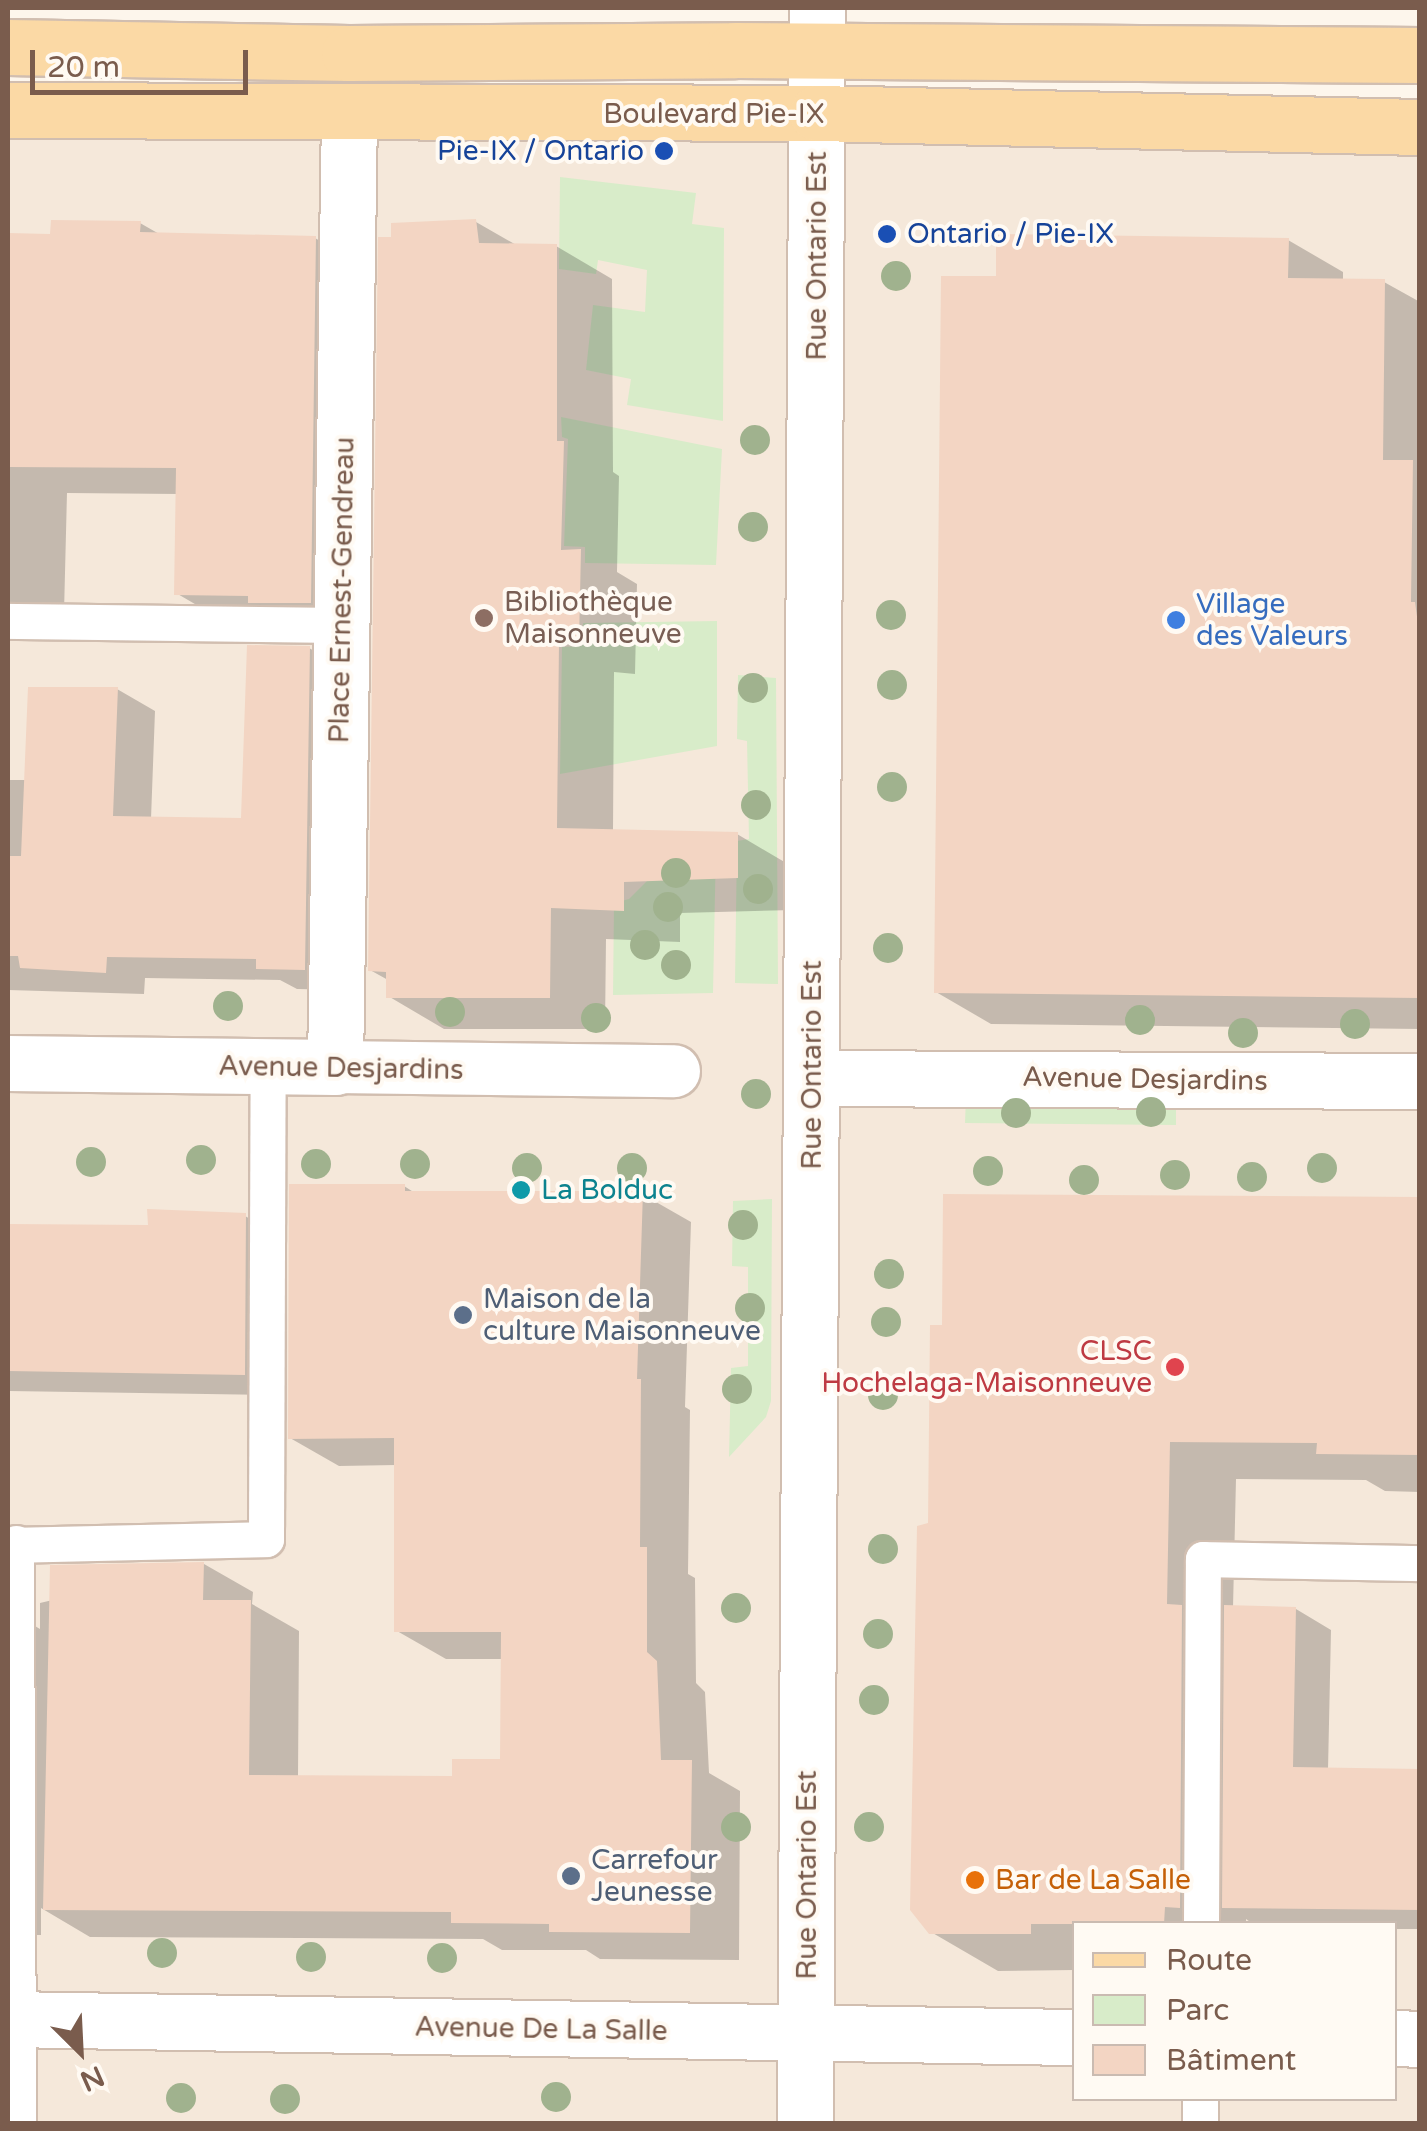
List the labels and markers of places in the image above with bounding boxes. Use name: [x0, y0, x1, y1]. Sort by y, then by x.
place label: Pie-IX / Ontario: [437, 134, 644, 168]
marker: Pie-IX / Ontario: [653, 140, 675, 162]
place label: Ontario / Pie-IX: [907, 217, 1114, 251]
marker: Ontario / Pie-IX: [876, 223, 898, 245]
place label: Bibliothèque Maisonneuve: [504, 585, 682, 651]
place label: Village des Valeurs: [1196, 587, 1348, 653]
marker: Bibliothèque Maisonneuve: [473, 607, 495, 629]
marker: Village des Valeurs: [1165, 609, 1187, 631]
place label: La Bolduc: [541, 1173, 673, 1207]
marker: La Bolduc: [510, 1179, 532, 1201]
place label: Maison de la culture Maisonneuve: [483, 1282, 761, 1348]
marker: Maison de la culture Maisonneuve: [452, 1304, 474, 1326]
place label: CLSC Hochelaga-Maisonneuve: [821, 1334, 1152, 1400]
marker: CLSC Hochelaga-Maisonneuve: [1162, 1354, 1188, 1380]
place label: Carrefour Jeunesse: [591, 1843, 718, 1909]
place label: Bar de La Salle: [995, 1863, 1191, 1897]
marker: Carrefour Jeunesse: [560, 1865, 582, 1887]
marker: Bar de La Salle: [964, 1869, 986, 1891]

